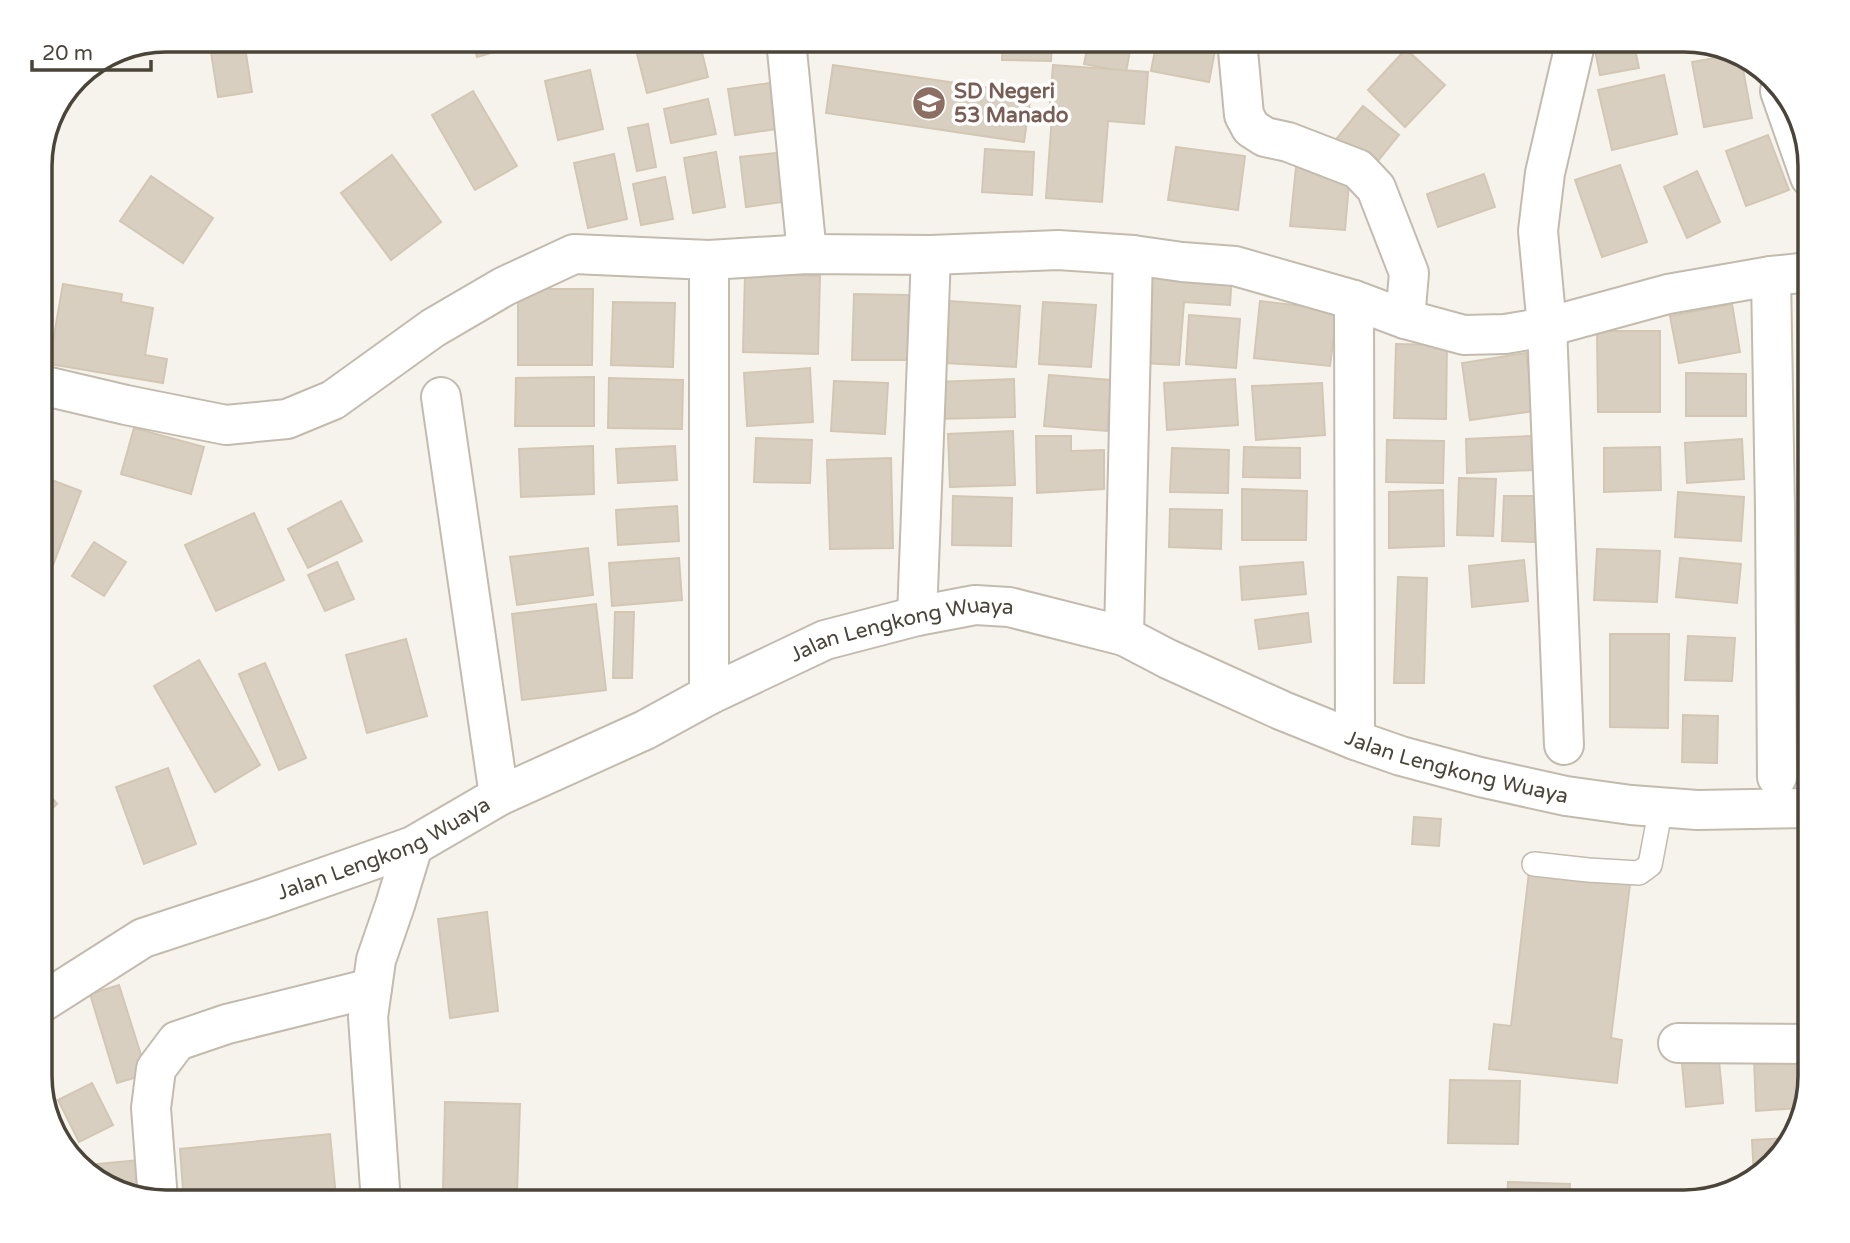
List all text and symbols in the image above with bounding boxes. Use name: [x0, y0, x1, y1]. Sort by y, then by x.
scale bar: [32, 28, 150, 72]
text: 20 m: [42, 41, 93, 66]
place label: SD Negeri 53 Manado: [954, 79, 1069, 128]
school or university icon: SD Negeri 53 Manado: [910, 84, 948, 122]
street label: Jalan Lengkong Wuaya: [786, 592, 1014, 667]
street label: Jalan Lengkong Wuaya: [1341, 725, 1571, 809]
street label: Jalan Lengkong Wuaya: [274, 791, 494, 905]

